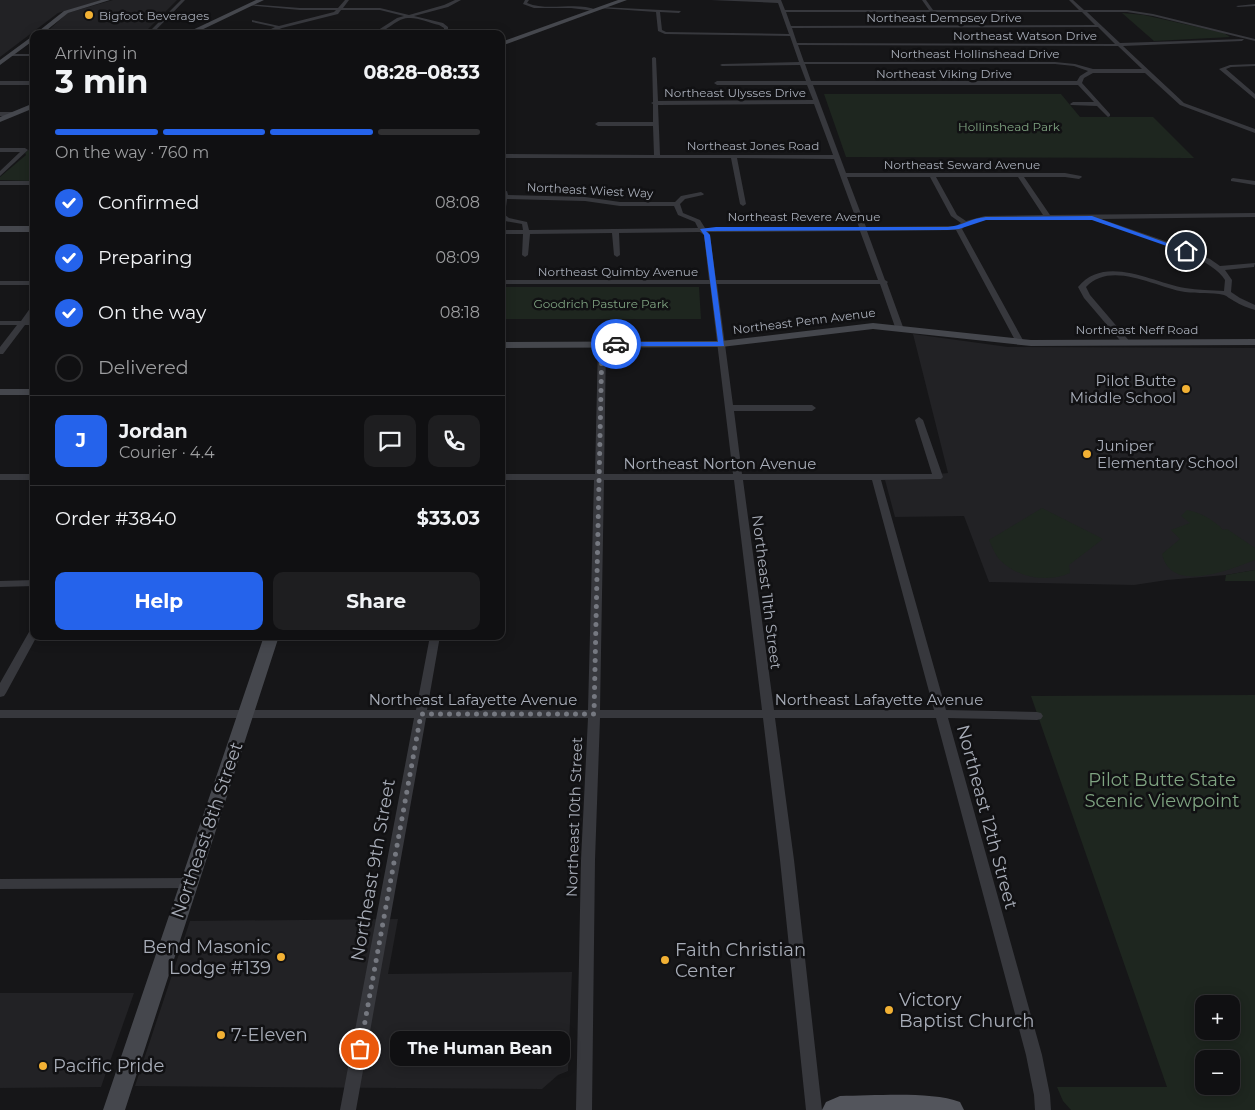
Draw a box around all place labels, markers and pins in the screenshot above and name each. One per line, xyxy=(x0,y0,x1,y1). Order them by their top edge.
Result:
place label: Bigfoot Beverages xyxy=(99,8,209,23)
marker: Bigfoot Beverages xyxy=(83,9,95,21)
pin xyxy=(1165,230,1207,272)
place label: Pilot Butte Middle School xyxy=(1070,371,1176,407)
marker: Pilot Butte Middle School xyxy=(1180,383,1192,395)
place label: Juniper Elementary School xyxy=(1096,436,1238,472)
marker: Juniper Elementary School xyxy=(1081,448,1093,460)
place label: Bend Masonic Lodge #139 xyxy=(142,936,271,979)
place label: Faith Christian Center xyxy=(675,939,806,982)
marker: Bend Masonic Lodge #139 xyxy=(275,951,287,963)
marker: Faith Christian Center xyxy=(659,954,671,966)
place label: Victory Baptist Church xyxy=(899,989,1035,1032)
marker: Victory Baptist Church xyxy=(883,1004,895,1016)
place label: 7-Eleven xyxy=(231,1024,308,1046)
pin xyxy=(339,1028,381,1070)
marker: 7-Eleven xyxy=(215,1029,227,1041)
callout: The Human Bean xyxy=(390,1032,570,1066)
place label: Pacific Pride xyxy=(53,1055,164,1077)
marker: Pacific Pride xyxy=(37,1060,49,1072)

